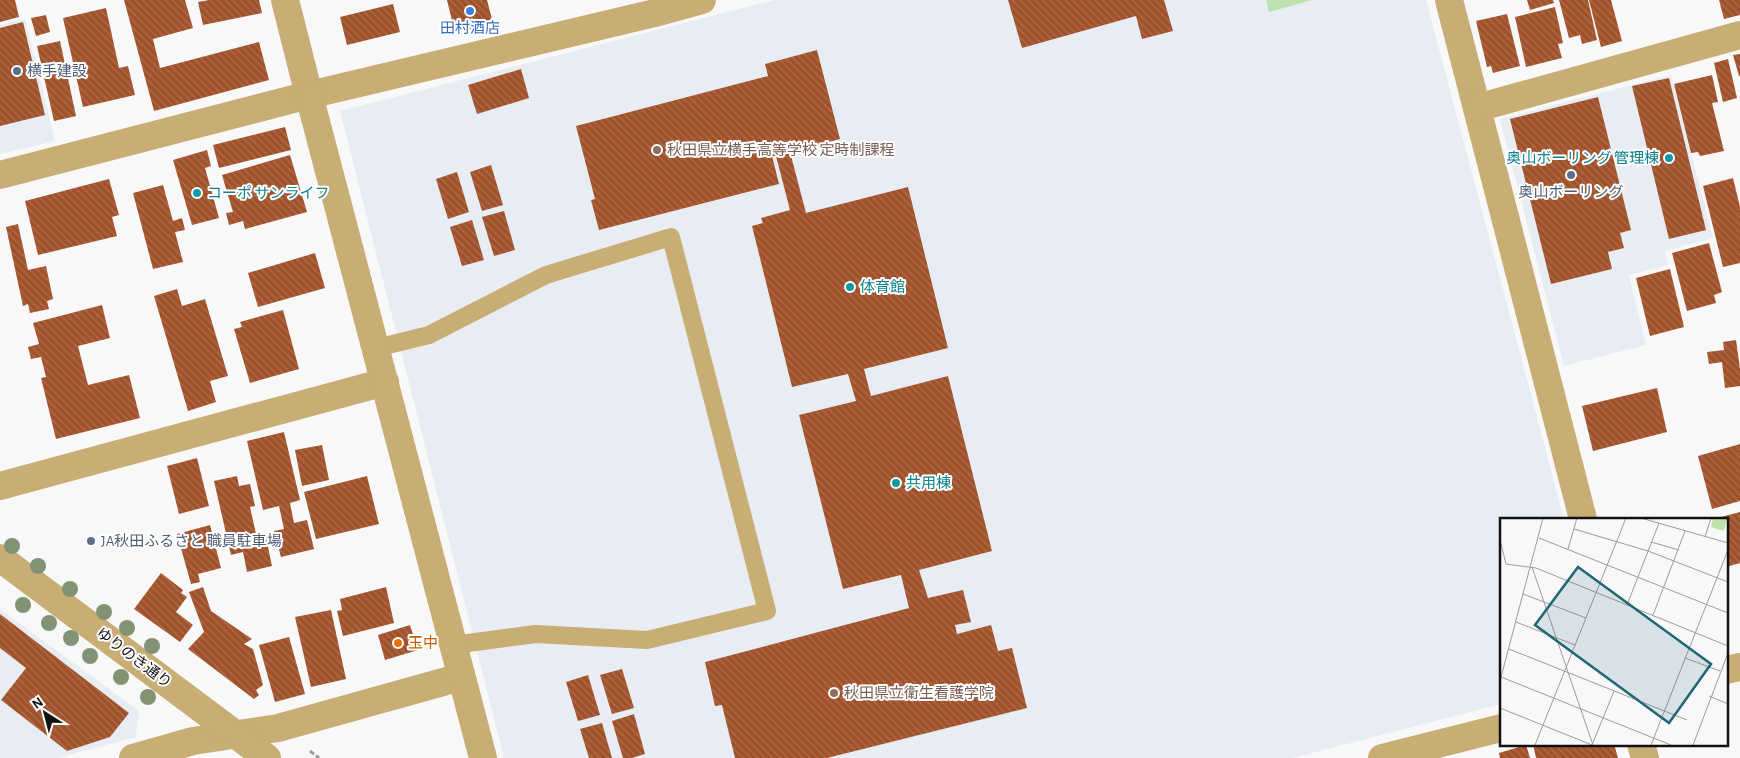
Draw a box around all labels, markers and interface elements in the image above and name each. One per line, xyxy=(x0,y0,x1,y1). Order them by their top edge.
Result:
marker: 田村酒店 xyxy=(464,5,476,17)
place label: 田村酒店 xyxy=(440,19,500,36)
place label: 横手建設 xyxy=(27,63,87,79)
marker: 横手建設 xyxy=(11,65,23,77)
place label: 秋田県立横手高等学校 定時制課程 xyxy=(667,141,894,158)
marker: 秋田県立横手高等学校 定時制課程 xyxy=(651,144,663,156)
place label: 奥山ボーリング 管理棟 xyxy=(1507,149,1659,166)
marker: 奥山ボーリング 管理棟 xyxy=(1663,152,1675,164)
marker: 奥山ボーリング xyxy=(1565,169,1577,181)
place label: 奥山ボーリング xyxy=(1518,184,1624,200)
place label: コーポ サンライフ xyxy=(207,185,329,201)
marker: コーポ サンライフ xyxy=(191,187,203,199)
place label: 体育館 xyxy=(860,279,905,295)
marker: 体育館 xyxy=(844,281,856,293)
place label: 共用棟 xyxy=(906,474,951,491)
marker: 共用棟 xyxy=(890,477,902,489)
inset map xyxy=(1500,518,1728,746)
place label: JA秋田ふるさと 職員駐車場 xyxy=(101,533,282,549)
marker: JA秋田ふるさと 職員駐車場 xyxy=(85,535,97,547)
street label: ゆりのき通り xyxy=(94,624,175,691)
place label: 玉中 xyxy=(408,635,438,651)
marker: 玉中 xyxy=(392,637,404,649)
place label: 秋田県立衛生看護学院 xyxy=(844,685,994,701)
marker: 秋田県立衛生看護学院 xyxy=(828,687,840,699)
north arrow xyxy=(20,688,70,738)
text: N xyxy=(30,695,46,712)

